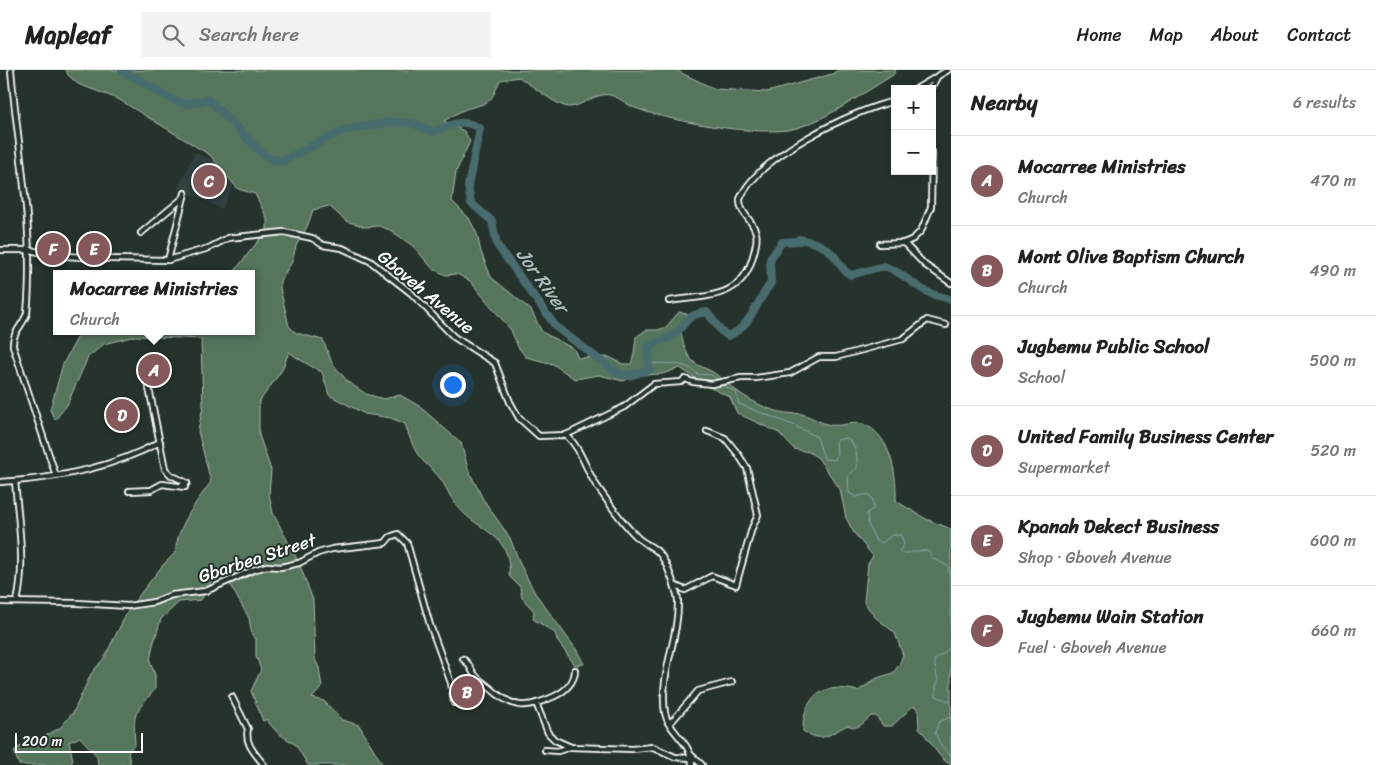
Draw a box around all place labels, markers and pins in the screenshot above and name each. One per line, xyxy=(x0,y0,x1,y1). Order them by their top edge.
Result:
pin: C xyxy=(193,162,225,200)
pin: F xyxy=(37,230,69,268)
pin: E xyxy=(78,230,110,268)
pin: A xyxy=(138,351,170,389)
pin: D xyxy=(106,396,138,434)
pin: B xyxy=(451,673,483,711)

